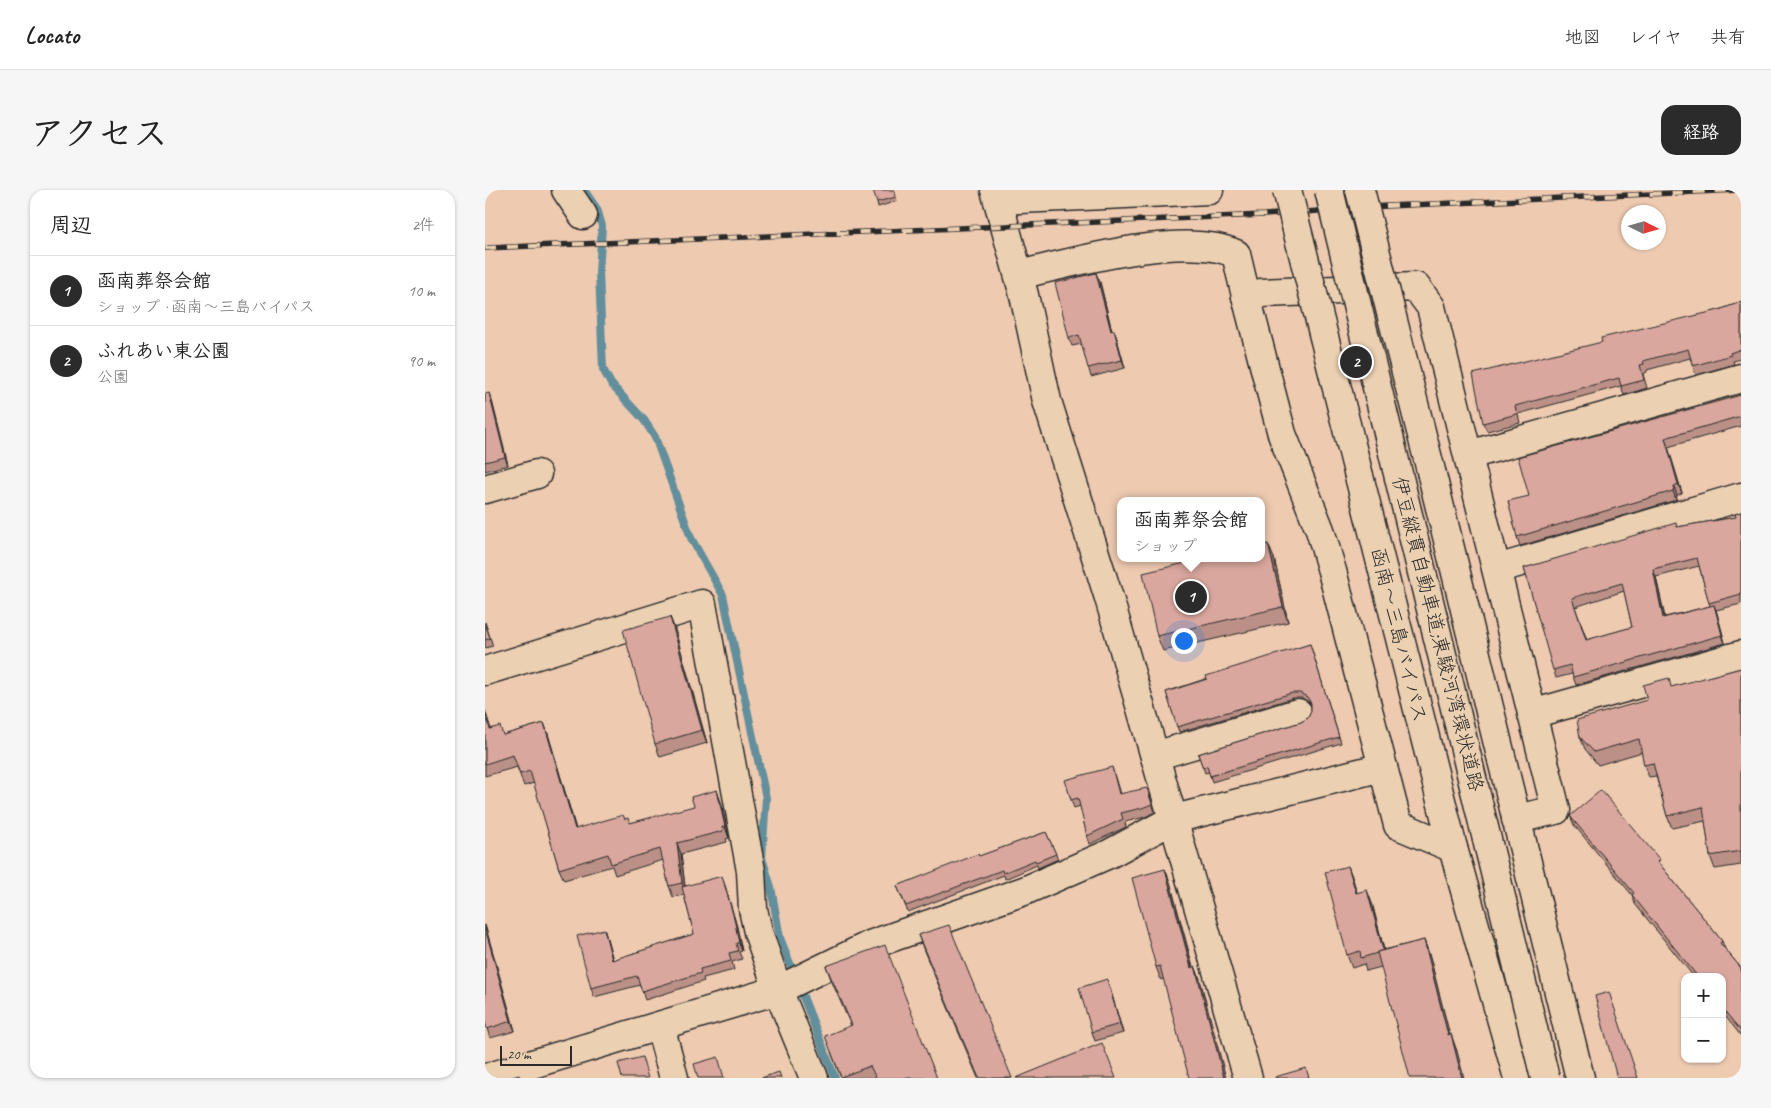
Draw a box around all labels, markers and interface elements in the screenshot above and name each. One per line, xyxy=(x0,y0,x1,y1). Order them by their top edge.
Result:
text: Locato xyxy=(25,20,79,50)
text: 地図 xyxy=(1565,26,1601,48)
text: レイヤ xyxy=(1629,26,1682,48)
text: 共有 xyxy=(1710,26,1746,48)
button: 経路 xyxy=(1661,105,1741,155)
text: アクセス xyxy=(30,111,168,156)
north arrow xyxy=(1621,205,1666,250)
text: 周辺 xyxy=(50,212,92,238)
text: 2件 xyxy=(412,215,435,235)
text: 函南葬祭会館 xyxy=(97,269,211,293)
text: 1 xyxy=(62,281,70,301)
text: 10 m xyxy=(408,281,435,301)
text: ショップ · 函南～三島バイパス xyxy=(97,297,315,317)
text: ふれあい東公園 xyxy=(97,339,230,363)
pin: 2 xyxy=(1340,343,1372,381)
text: 2 xyxy=(62,351,70,371)
text: 90 m xyxy=(408,351,435,371)
text: 公園 xyxy=(97,367,129,387)
street label: 伊豆縦貫自動車道;東駿河湾環状道路 xyxy=(1387,474,1489,794)
popup xyxy=(1117,497,1265,562)
text: 函南葬祭会館 xyxy=(1134,508,1248,532)
text: ショップ xyxy=(1134,536,1197,556)
street label: 函南～三島バイパス xyxy=(1365,545,1433,725)
pin: 1 xyxy=(1175,578,1207,616)
your location xyxy=(1171,628,1197,654)
map controls xyxy=(1681,973,1726,1063)
button: + xyxy=(1681,973,1726,1018)
button: − xyxy=(1681,1018,1726,1063)
scale bar xyxy=(500,1043,573,1066)
text: 20 m xyxy=(507,1046,531,1063)

